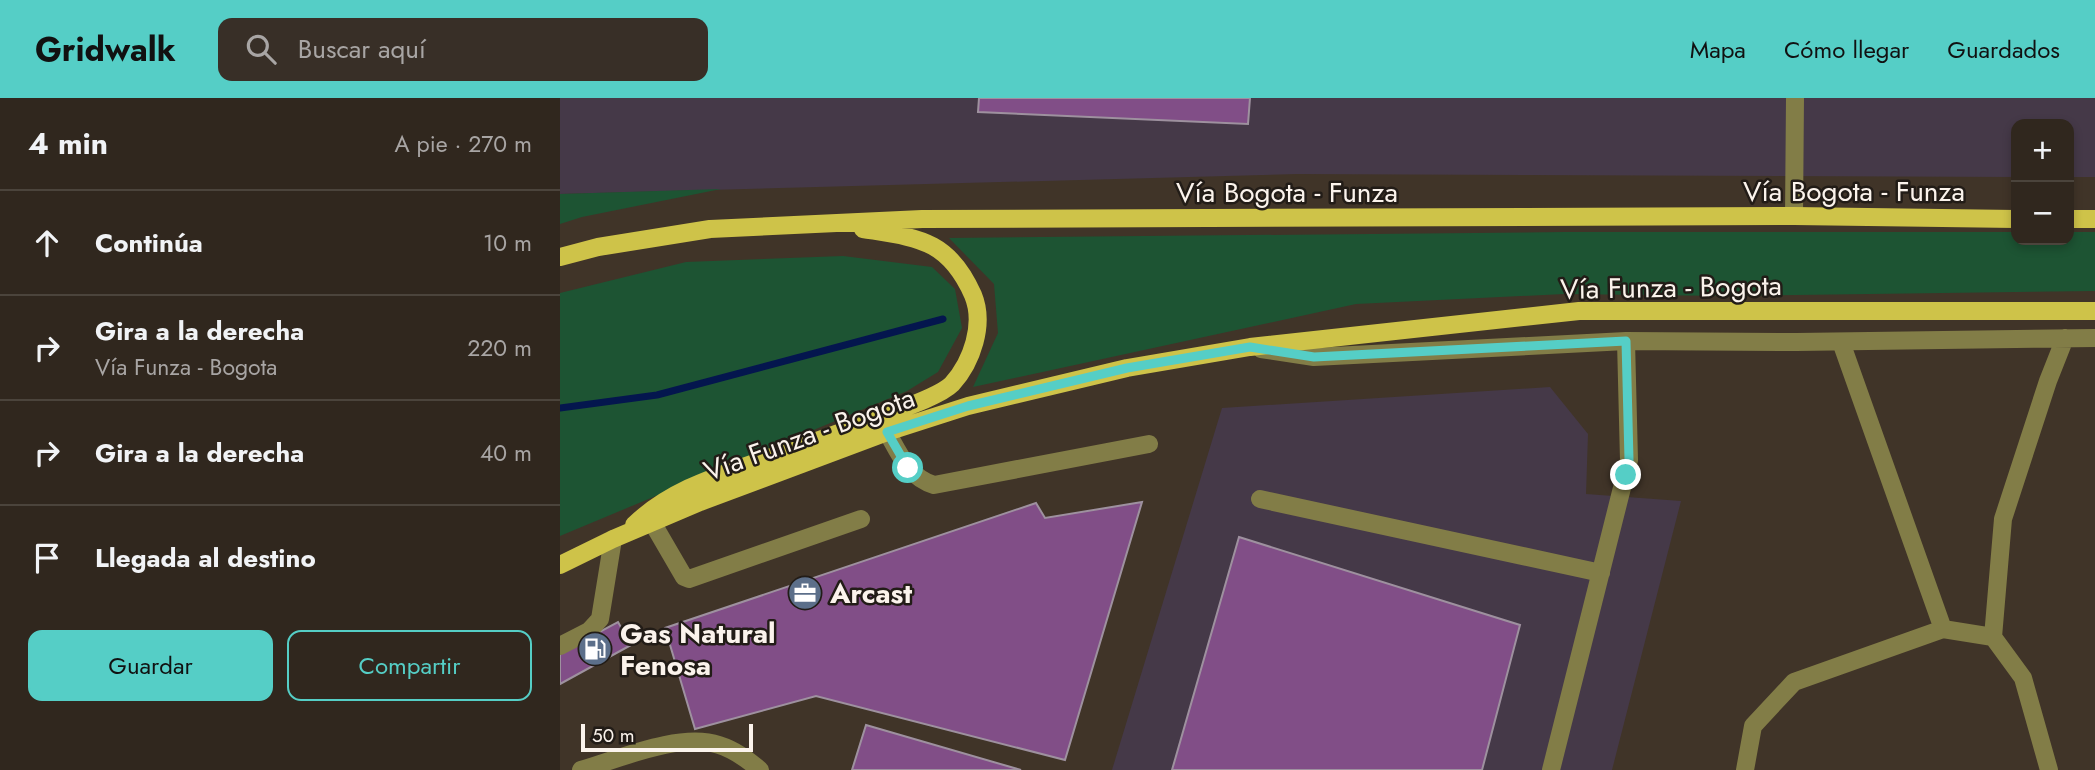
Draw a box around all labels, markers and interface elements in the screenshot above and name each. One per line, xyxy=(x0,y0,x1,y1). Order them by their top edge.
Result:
search box xyxy=(218,18,708,81)
text: Gridwalk xyxy=(35,26,176,73)
icon: search xyxy=(242,30,280,68)
text: Buscar aquí xyxy=(298,30,426,68)
text: Mapa xyxy=(1690,32,1746,67)
text: Cómo llegar xyxy=(1784,32,1909,67)
text: Guardados xyxy=(1947,32,2060,67)
map controls xyxy=(2011,119,2074,245)
button: + xyxy=(2011,119,2074,182)
text: 4 min xyxy=(28,122,108,165)
text: A pie · 270 m xyxy=(394,127,532,161)
street label: Vía Bogota - Funza xyxy=(1743,171,1965,212)
street label: Vía Bogota - Funza xyxy=(1176,172,1398,213)
button: − xyxy=(2011,182,2074,245)
icon: ahead xyxy=(28,224,66,262)
text: Continúa xyxy=(95,224,203,262)
text: 10 m xyxy=(483,226,532,260)
street label: Vía Funza - Bogota xyxy=(1560,265,1782,310)
text: Gira a la derecha xyxy=(95,312,304,350)
icon: right xyxy=(28,329,66,367)
text: 220 m xyxy=(467,331,532,365)
text: Vía Funza - Bogota xyxy=(95,350,277,384)
street label: Vía Funza - Bogota xyxy=(698,377,920,492)
icon: right xyxy=(28,434,66,472)
text: Gira a la derecha xyxy=(95,434,304,472)
text: 40 m xyxy=(480,436,532,470)
route start xyxy=(892,452,923,483)
route end xyxy=(1610,459,1641,490)
icon: arrive xyxy=(28,539,66,577)
text: Llegada al destino xyxy=(95,539,316,577)
place label: Arcast xyxy=(829,573,912,614)
office icon: Arcast xyxy=(786,574,824,612)
place label: Gas Natural Fenosa xyxy=(620,613,776,686)
button: Guardar xyxy=(28,630,273,701)
button: Compartir xyxy=(287,630,532,701)
fuel station icon: Gas Natural Fenosa xyxy=(576,630,614,668)
scale bar xyxy=(581,721,752,753)
text: 50 m xyxy=(592,722,635,749)

